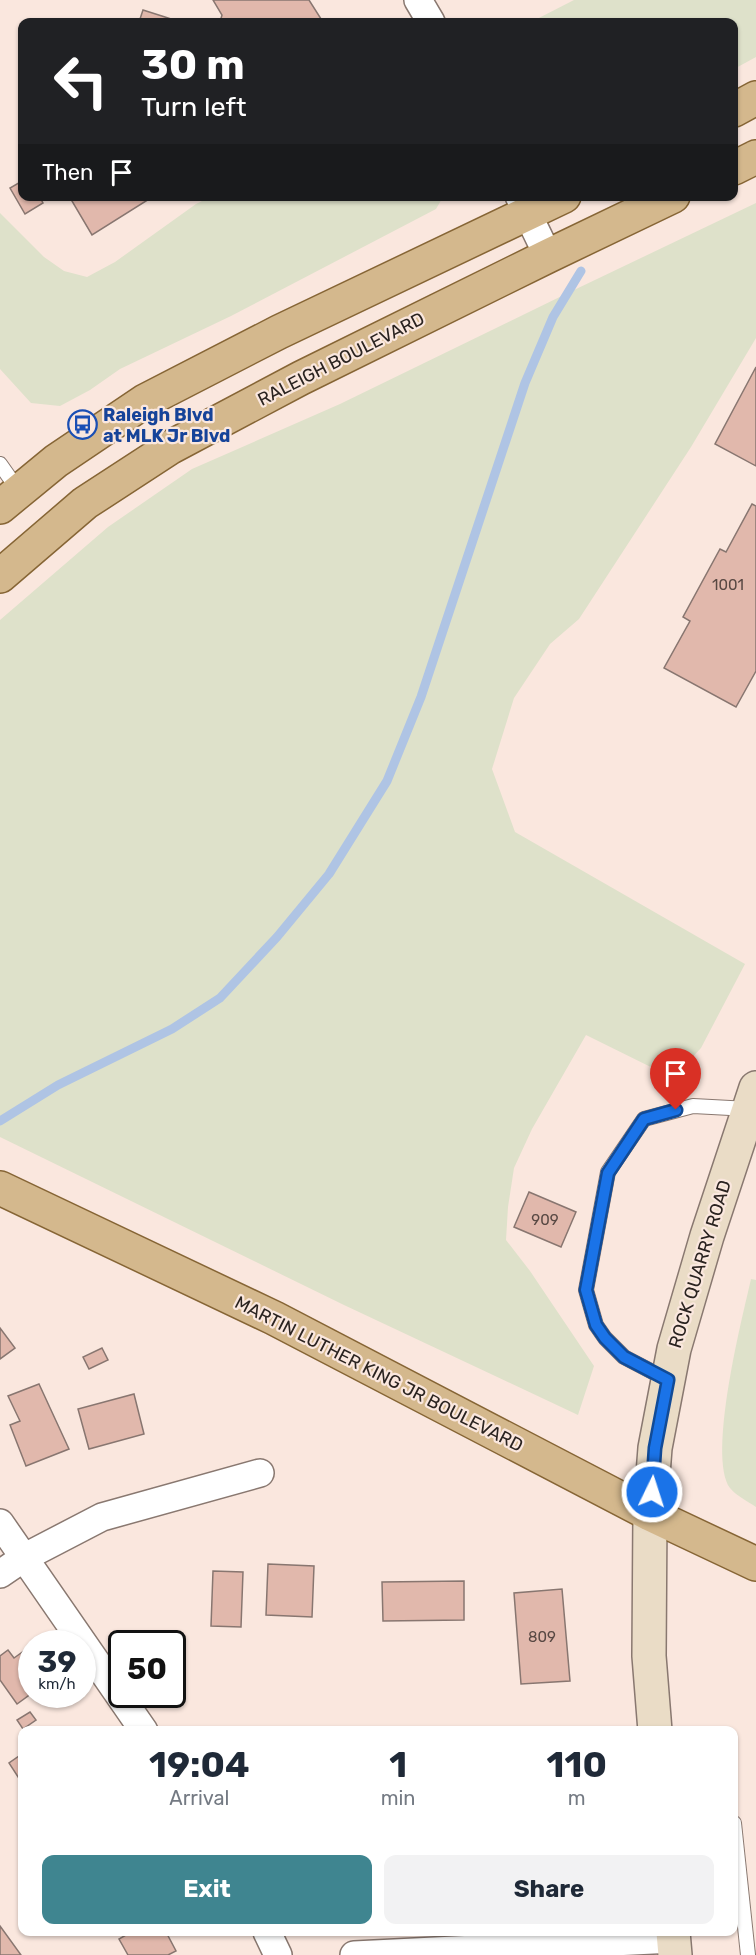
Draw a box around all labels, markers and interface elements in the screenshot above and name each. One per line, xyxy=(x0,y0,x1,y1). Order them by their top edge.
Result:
text: 30 m xyxy=(141,40,245,90)
icon: left xyxy=(42,42,120,120)
text: Turn left xyxy=(141,91,246,123)
icon: arrive xyxy=(105,156,138,189)
text: Then xyxy=(42,159,93,186)
street label: RALEIGH BOULEVARD xyxy=(254,307,428,411)
place label: Raleigh Blvd at MLK Jr Blvd xyxy=(103,404,230,447)
bus stop icon: Raleigh Blvd at MLK Jr Blvd xyxy=(66,409,98,441)
house number: 1001 xyxy=(712,576,744,594)
pin xyxy=(650,1048,701,1110)
icon: arrive xyxy=(659,1057,692,1090)
street label: ROCK QUARRY ROAD xyxy=(664,1177,736,1351)
house number: 909 xyxy=(531,1211,559,1229)
street label: MARTIN LUTHER KING JR BOULEVARD xyxy=(231,1291,527,1457)
position arrow xyxy=(620,1460,684,1524)
house number: 809 xyxy=(528,1628,556,1646)
speed limit sign: 50 xyxy=(108,1630,186,1708)
text: 39 xyxy=(38,1644,77,1680)
text: km/h xyxy=(38,1675,76,1693)
text: 19:04 xyxy=(149,1743,250,1786)
text: 1 xyxy=(389,1743,407,1786)
text: 110 xyxy=(547,1743,607,1786)
text: Arrival xyxy=(169,1786,229,1810)
text: min xyxy=(381,1786,416,1810)
text: m xyxy=(568,1786,586,1810)
button: Exit xyxy=(42,1855,372,1924)
button: Share xyxy=(384,1855,714,1924)

